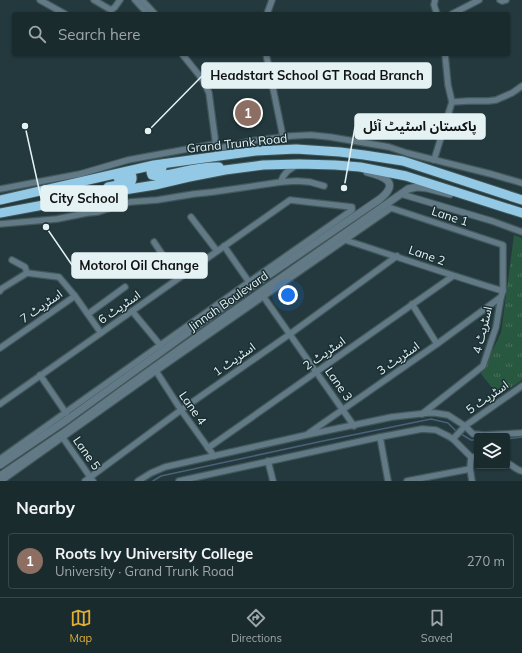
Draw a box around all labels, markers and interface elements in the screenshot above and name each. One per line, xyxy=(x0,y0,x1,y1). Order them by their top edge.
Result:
search box xyxy=(12,12,510,56)
icon: search xyxy=(26,23,48,45)
text: Search here xyxy=(58,25,140,44)
callout: Headstart School GT Road Branch xyxy=(202,63,431,88)
text: Headstart School GT Road Branch xyxy=(210,67,424,83)
pin: 1 xyxy=(235,98,261,128)
callout: پاکستان اسٹیٹ آئل xyxy=(355,114,485,139)
text: پاکستان اسٹیٹ آئل xyxy=(363,118,477,135)
street label: Grand Trunk Road xyxy=(186,130,288,156)
callout: City School xyxy=(41,186,127,211)
text: City School xyxy=(49,190,119,207)
street label: Lane 1 xyxy=(430,203,470,229)
street label: Lane 2 xyxy=(407,242,447,268)
callout: Motorol Oil Change xyxy=(72,253,207,278)
text: Motorol Oil Change xyxy=(79,257,199,273)
street label: Jinnah Boulevard xyxy=(185,268,271,334)
your location xyxy=(278,285,298,305)
street label: اسٹریٹ 7 xyxy=(17,286,65,326)
street label: اسٹریٹ 6 xyxy=(95,287,143,327)
street label: اسٹریٹ 4 xyxy=(469,305,495,355)
street label: اسٹریٹ 2 xyxy=(300,333,348,373)
street label: اسٹریٹ 3 xyxy=(374,338,422,378)
street label: اسٹریٹ 1 xyxy=(210,339,258,379)
street label: Lane 3 xyxy=(322,364,356,404)
street label: اسٹریٹ 5 xyxy=(463,377,511,417)
street label: Lane 4 xyxy=(176,388,210,428)
street label: Lane 5 xyxy=(70,433,104,473)
map controls xyxy=(474,433,510,469)
button: layers xyxy=(474,433,510,469)
text: Nearby xyxy=(16,497,75,518)
text: Roots Ivy University College xyxy=(55,544,253,563)
text: 1 xyxy=(26,553,34,569)
text: 270 m xyxy=(467,553,505,569)
text: University · Grand Trunk Road xyxy=(55,563,234,579)
tab: Map xyxy=(69,607,92,645)
tab: Directions xyxy=(231,607,282,645)
tab: Saved xyxy=(421,607,453,645)

